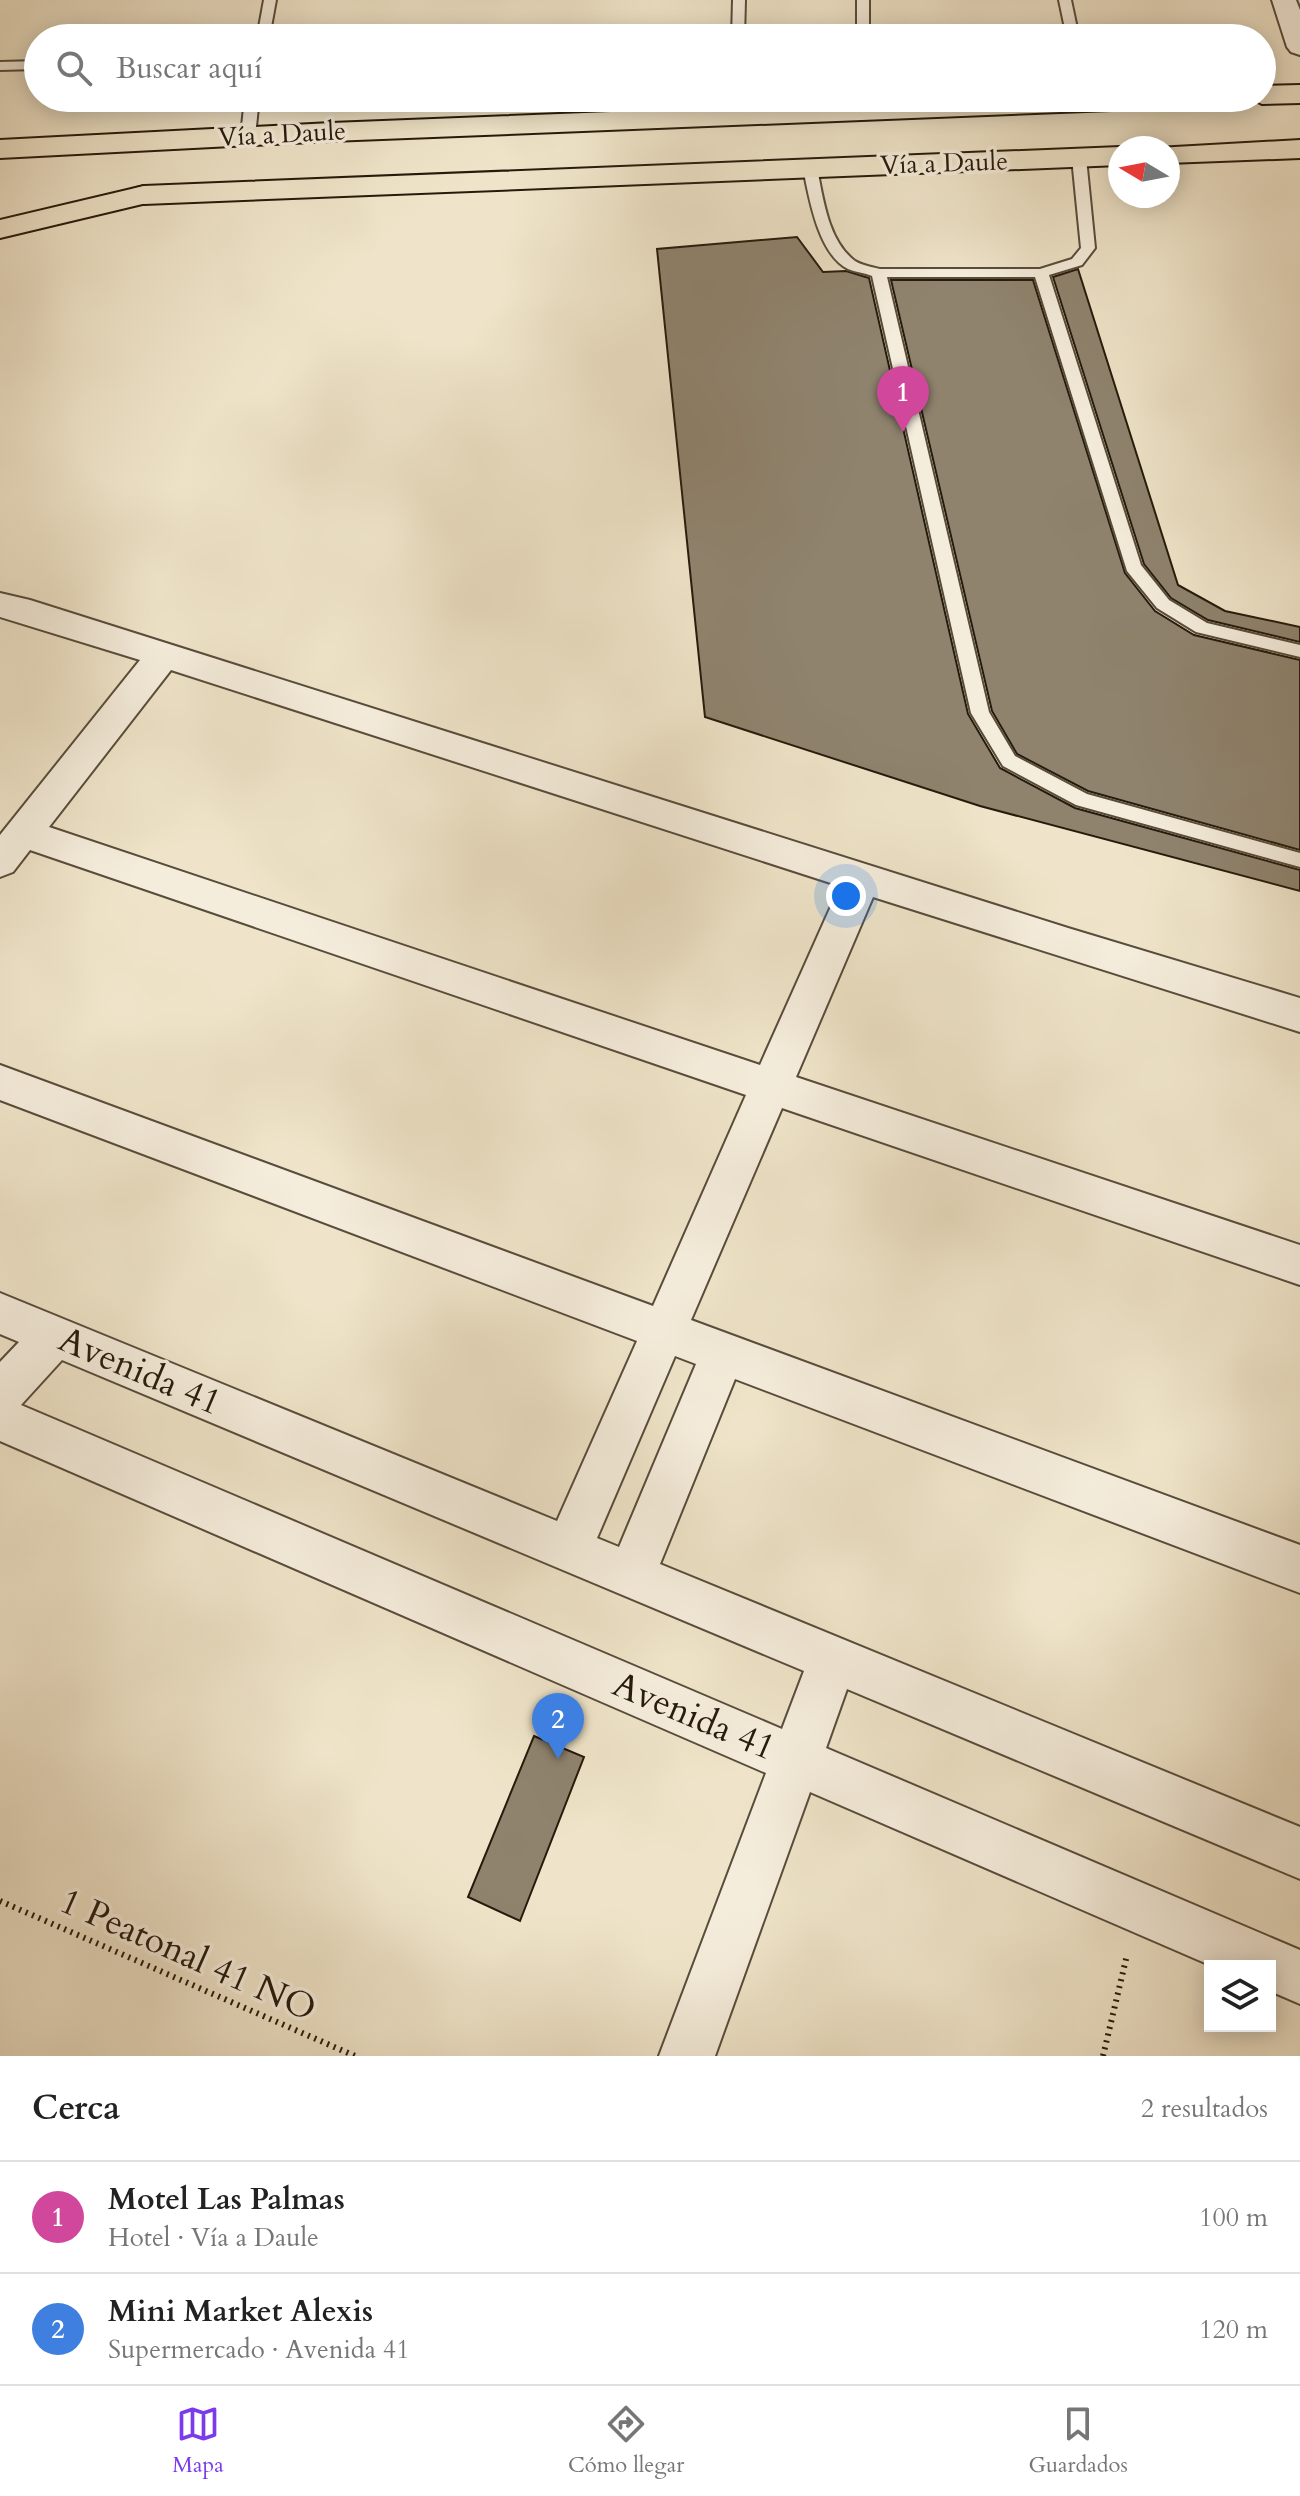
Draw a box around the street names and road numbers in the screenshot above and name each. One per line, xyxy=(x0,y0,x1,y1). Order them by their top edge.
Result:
street label: Vía a Daule xyxy=(217,113,347,155)
street label: Vía a Daule xyxy=(879,143,1009,183)
street label: Avenida 41 xyxy=(51,1315,229,1427)
street label: Avenida 41 xyxy=(605,1660,783,1772)
street label: 1 Peatonal 41 NO xyxy=(52,1877,324,2033)

